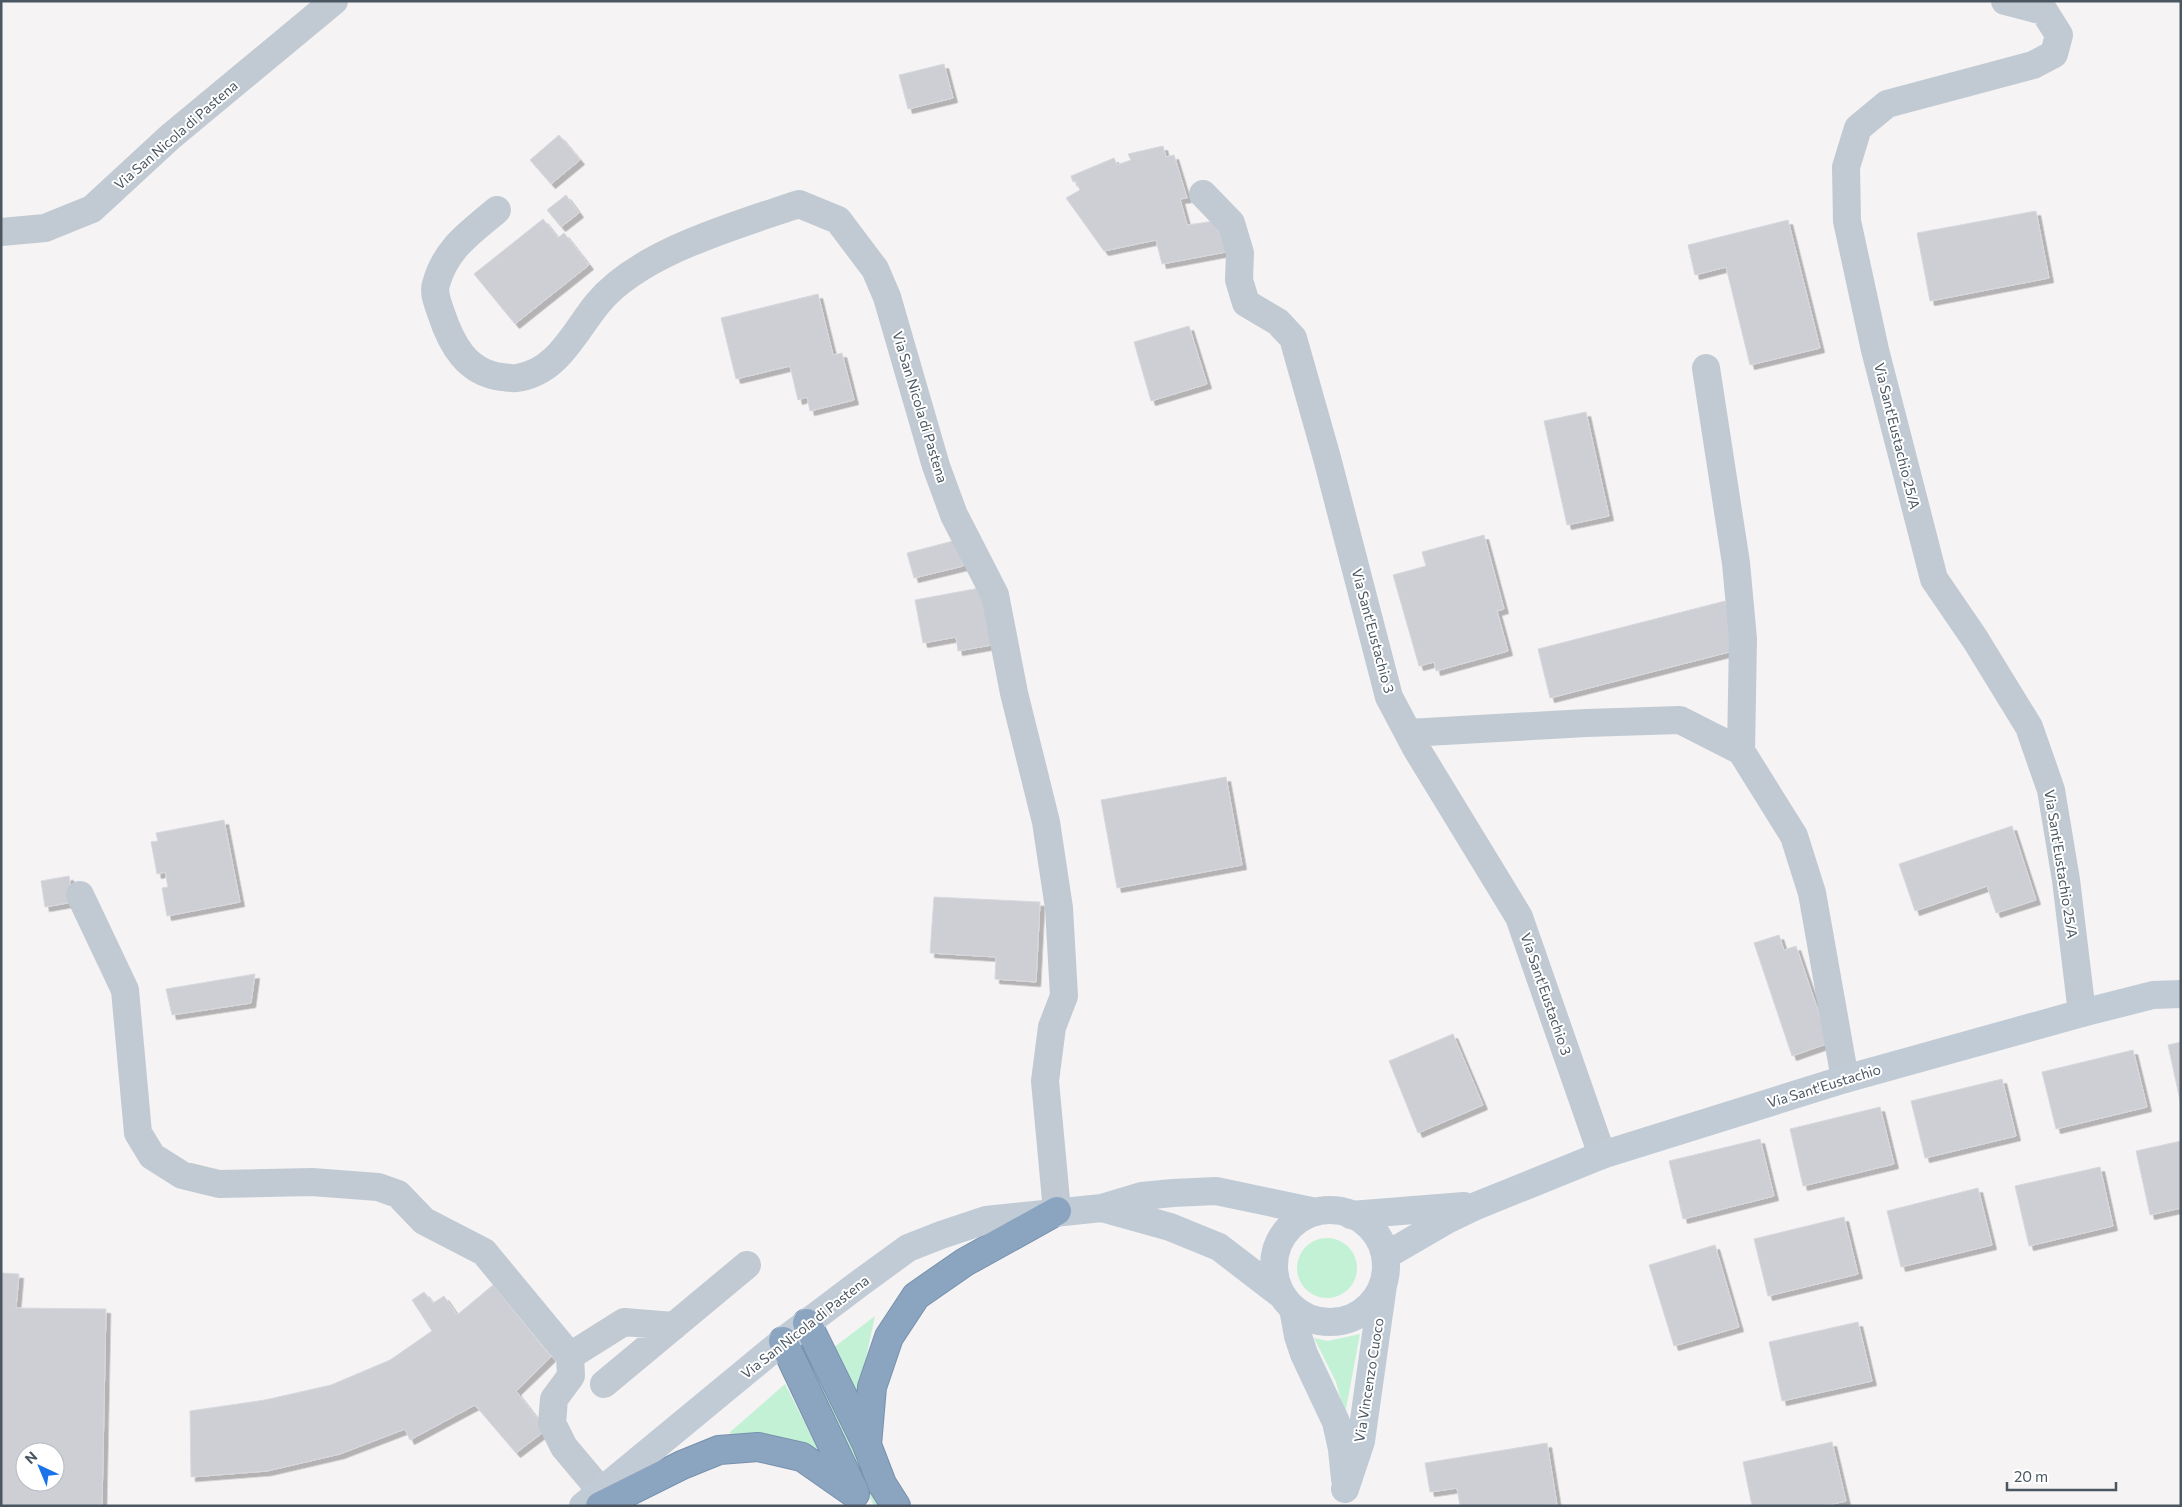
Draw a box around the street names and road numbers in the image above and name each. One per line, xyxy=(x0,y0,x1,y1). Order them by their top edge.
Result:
street label: Via San Nicola di Pastena xyxy=(111,77,241,193)
street label: Via San Nicola di Pastena xyxy=(889,329,952,485)
street label: Via Sant'Eustachio 25/A xyxy=(1871,361,1924,511)
street label: Via Sant'Eustachio 3 xyxy=(1349,567,1398,695)
street label: Via Sant'Eustachio 25/A xyxy=(2041,788,2082,940)
street label: Via Sant'Eustachio 3 xyxy=(1518,930,1575,1057)
street label: Via Sant'Eustachio xyxy=(1765,1060,1883,1111)
street label: Via San Nicola di Pastena xyxy=(737,1271,872,1382)
street label: Via Vincenzo Cuoco xyxy=(1350,1316,1387,1443)

